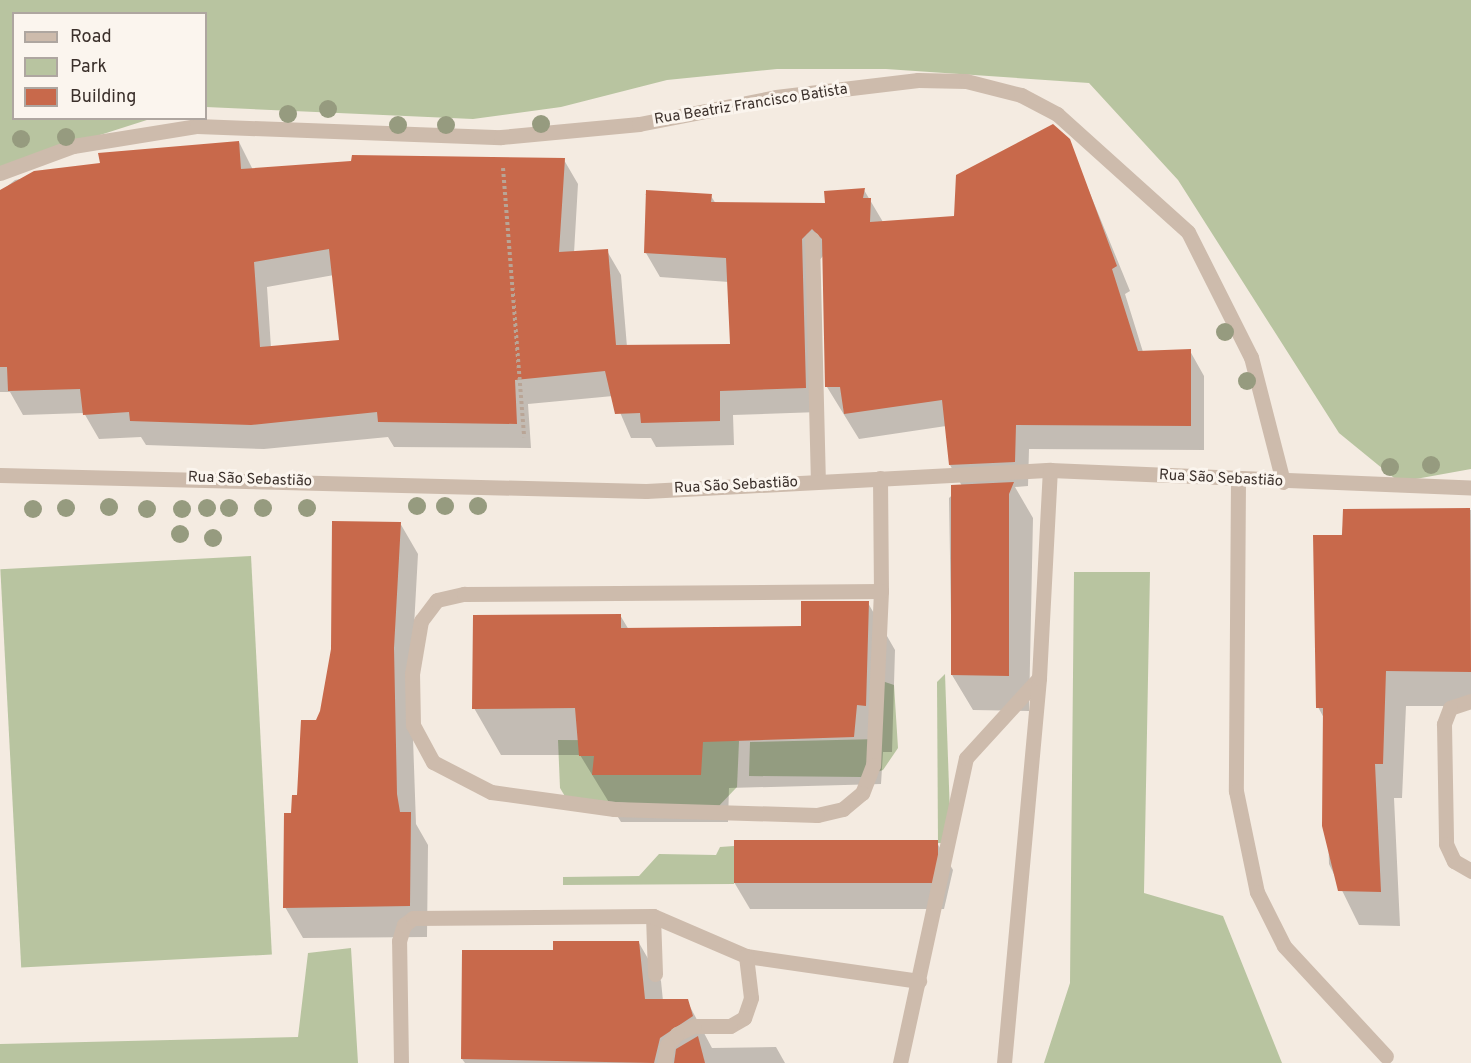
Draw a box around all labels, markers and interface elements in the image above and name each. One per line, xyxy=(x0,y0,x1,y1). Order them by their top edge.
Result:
legend xyxy=(12,12,207,120)
text: Road xyxy=(70,26,112,49)
text: Park xyxy=(70,56,107,79)
street label: Rua Beatriz Francisco Batista xyxy=(653,81,849,129)
text: Building xyxy=(70,86,136,109)
street label: Rua São Sebastião xyxy=(1159,467,1283,491)
street label: Rua São Sebastião xyxy=(188,469,312,491)
street label: Rua São Sebastião xyxy=(674,474,798,498)

